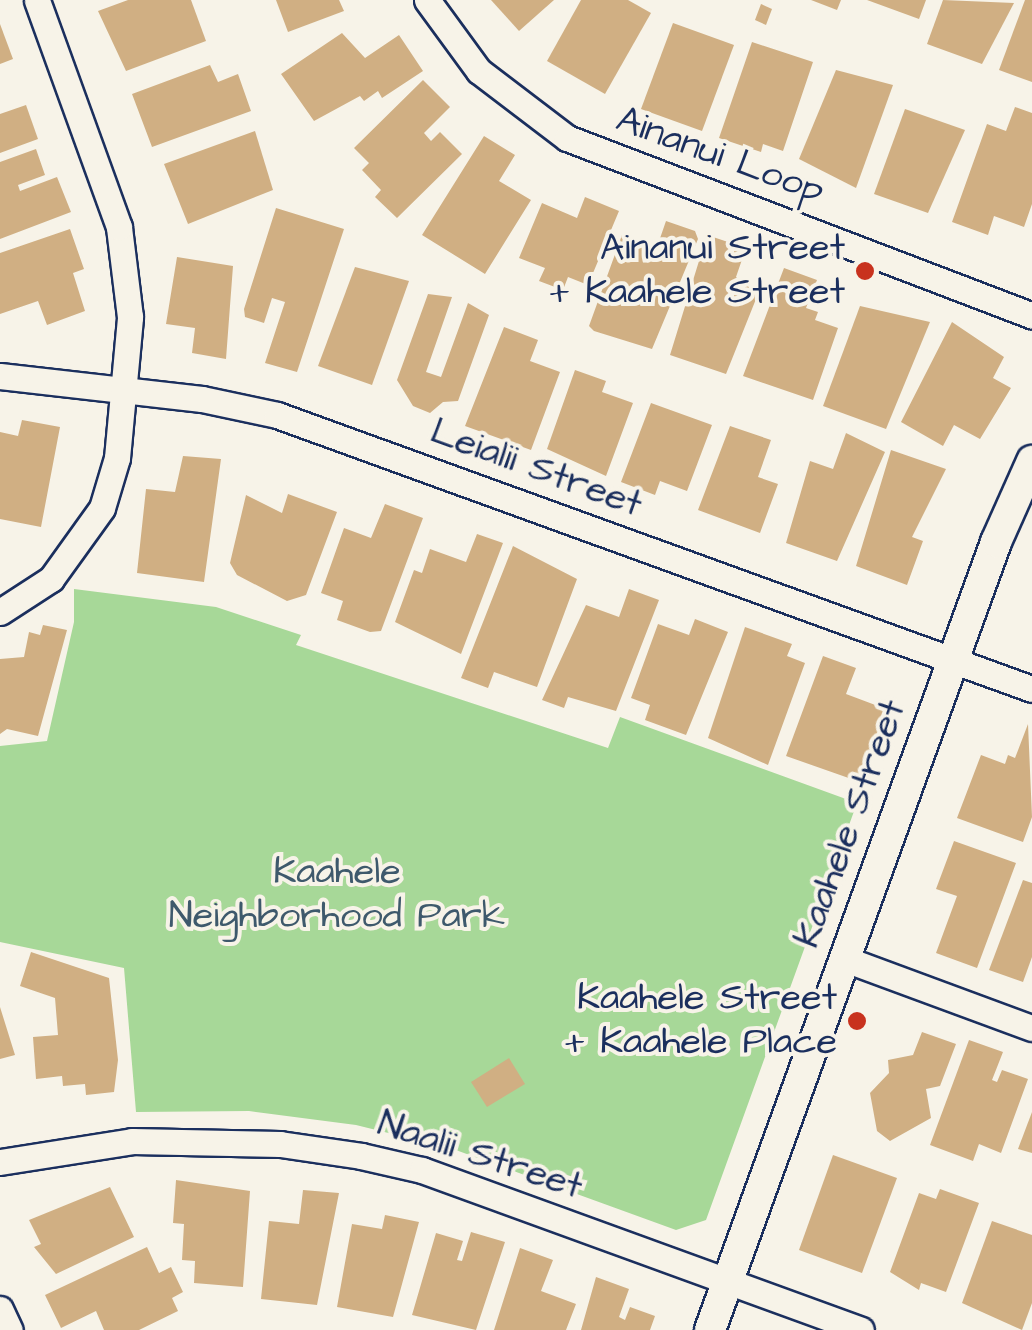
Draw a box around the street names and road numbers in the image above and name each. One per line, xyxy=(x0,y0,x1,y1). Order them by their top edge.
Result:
street label: Ainanui Loop xyxy=(610,97,830,215)
street label: Leialii Street xyxy=(424,410,648,528)
street label: Kaahele Street xyxy=(785,694,917,954)
street label: Naalii Street xyxy=(372,1101,588,1211)

